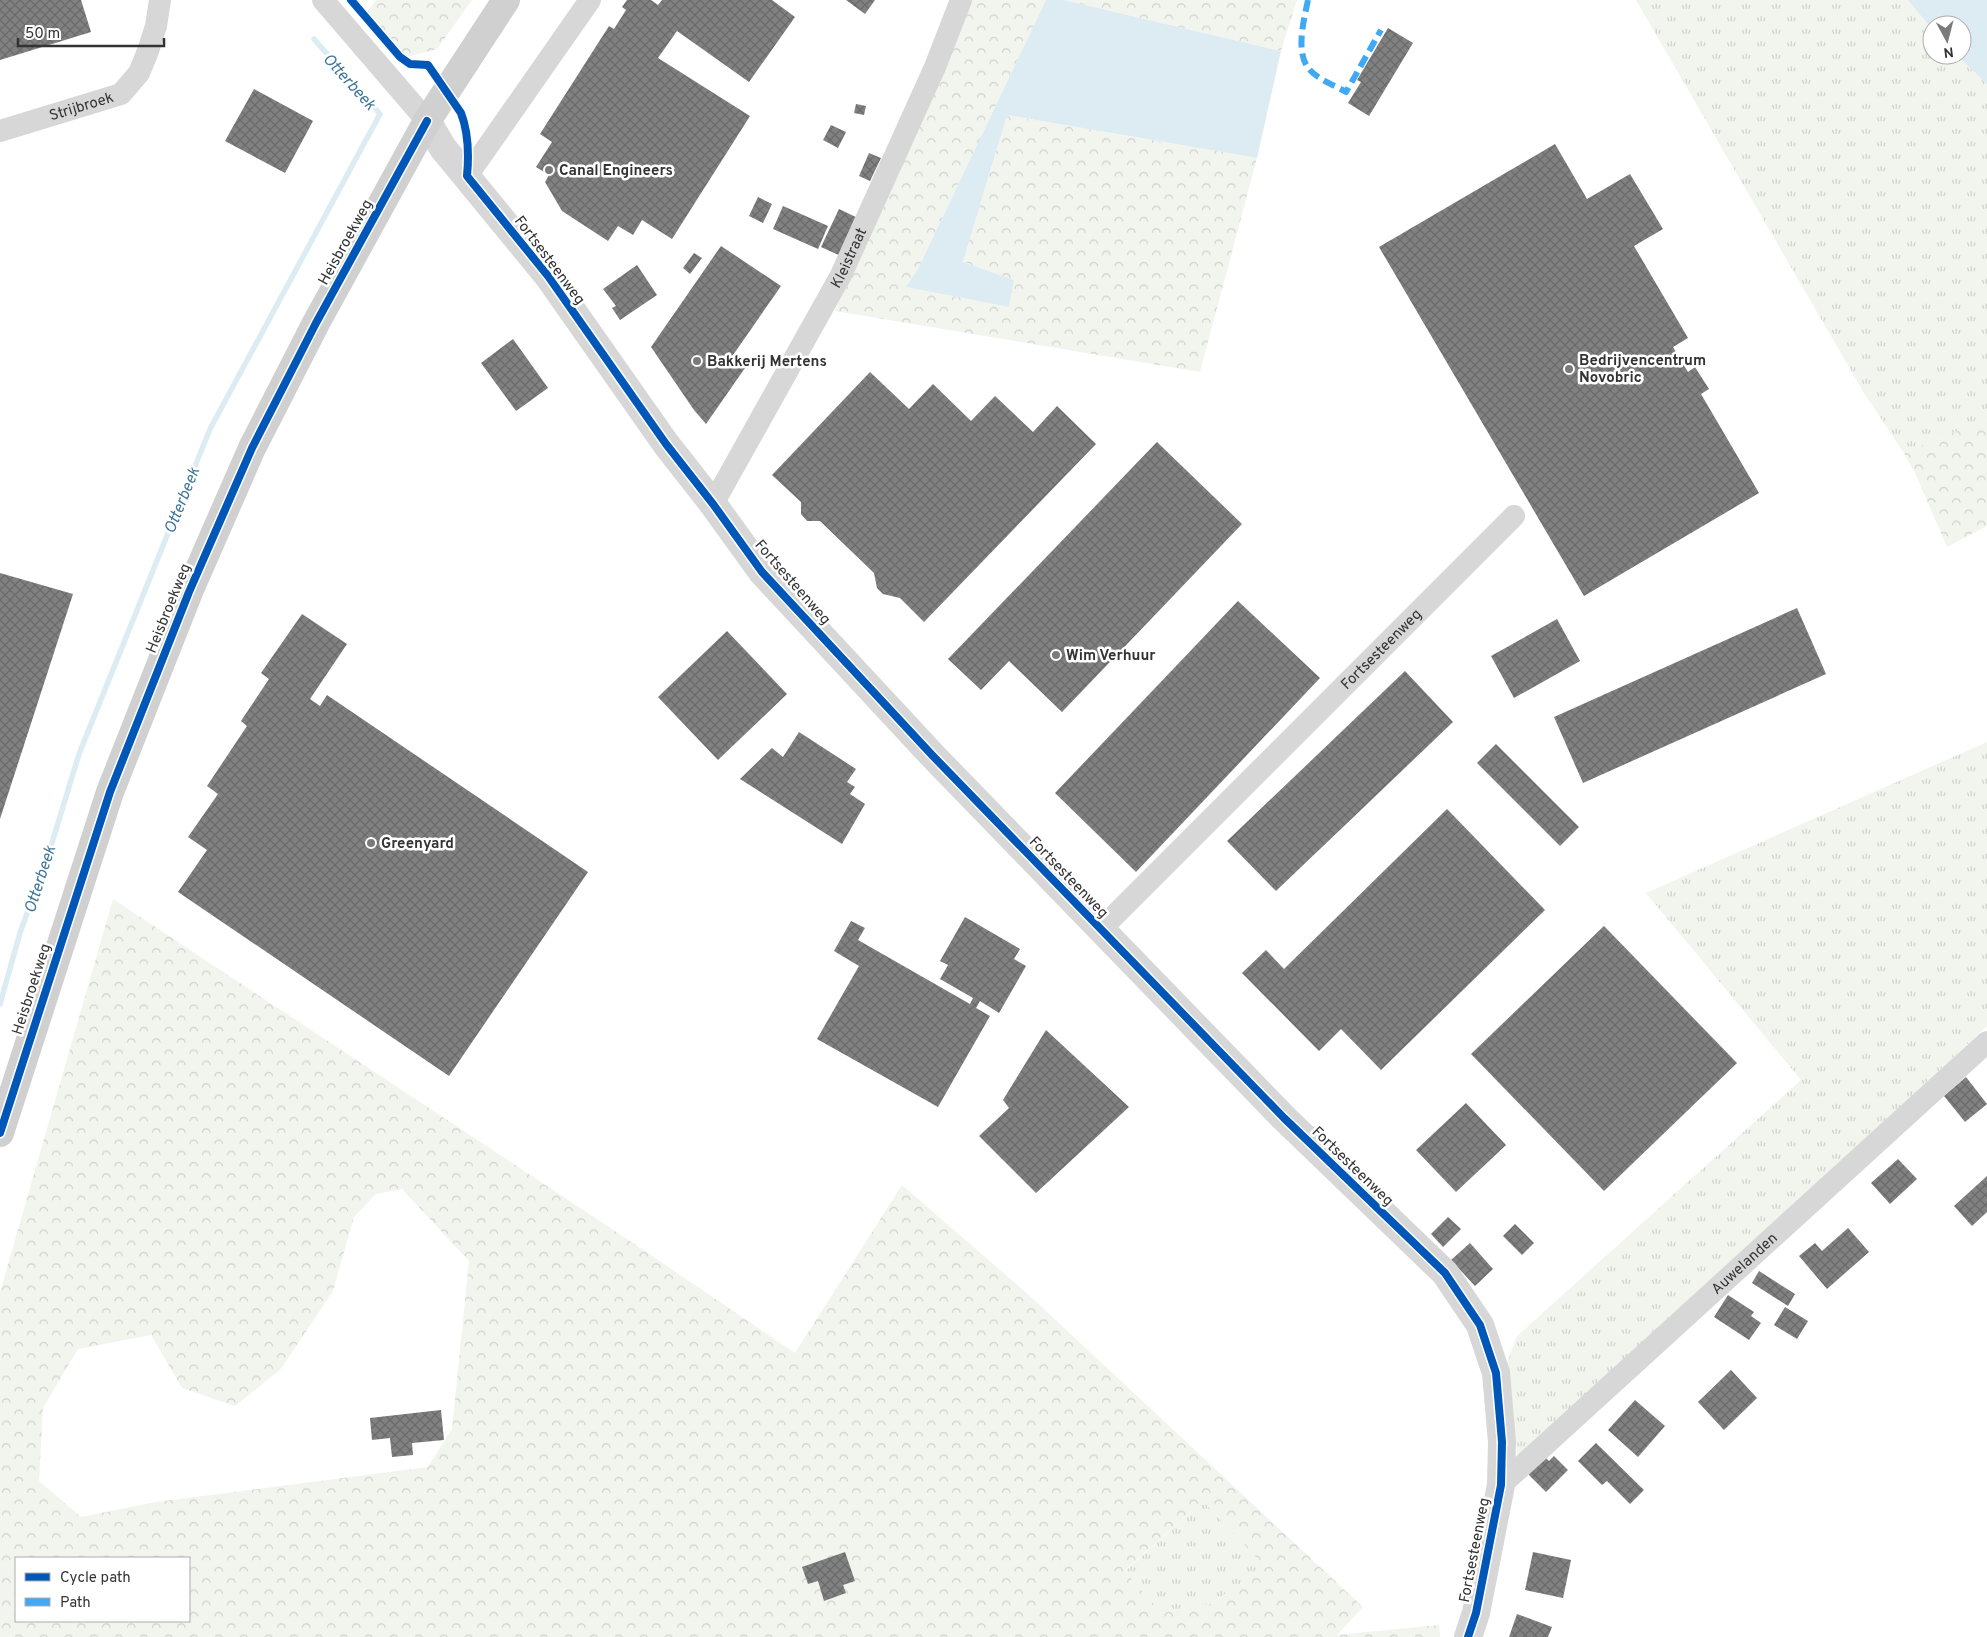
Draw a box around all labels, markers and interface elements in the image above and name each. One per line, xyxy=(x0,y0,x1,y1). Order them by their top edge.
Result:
scale bar xyxy=(18,15,164,47)
north arrow xyxy=(1922,15,1972,65)
text: 50 m xyxy=(25,25,60,44)
text: N xyxy=(1942,42,1954,60)
water label: Otterbeek xyxy=(318,50,380,116)
street label: Strijbroek xyxy=(47,89,116,126)
place label: Canal Engineers xyxy=(559,162,673,181)
marker: Canal Engineers xyxy=(543,164,555,176)
street label: Heisbroekweg xyxy=(315,197,378,289)
street label: Fortsesteenweg xyxy=(509,213,588,309)
street label: Kleistraat xyxy=(827,225,872,292)
place label: Bedrijvencentrum Novobric xyxy=(1579,352,1706,388)
place label: Bakkerij Mertens xyxy=(707,353,827,372)
marker: Bakkerij Mertens xyxy=(691,355,703,367)
marker: Bedrijvencentrum Novobric xyxy=(1563,363,1575,375)
water label: Otterbeek xyxy=(161,464,206,537)
street label: Fortsesteenweg xyxy=(750,537,834,629)
street label: Heisbroekweg xyxy=(143,561,196,656)
street label: Fortsesteenweg xyxy=(1338,606,1426,694)
place label: Wim Verhuur xyxy=(1066,647,1156,666)
marker: Wim Verhuur xyxy=(1050,649,1062,661)
street label: Fortsesteenweg xyxy=(1024,833,1112,923)
place label: Greenyard xyxy=(381,835,454,854)
marker: Greenyard xyxy=(365,837,377,849)
water label: Otterbeek xyxy=(21,843,61,916)
street label: Heisbroekweg xyxy=(9,941,56,1038)
street label: Fortsesteenweg xyxy=(1307,1123,1397,1211)
street label: Auwelanden xyxy=(1708,1229,1782,1299)
street label: Fortsesteenweg xyxy=(1456,1496,1495,1604)
legend xyxy=(15,1557,190,1622)
text: Cycle path xyxy=(60,1569,131,1588)
text: Path xyxy=(60,1594,91,1613)

